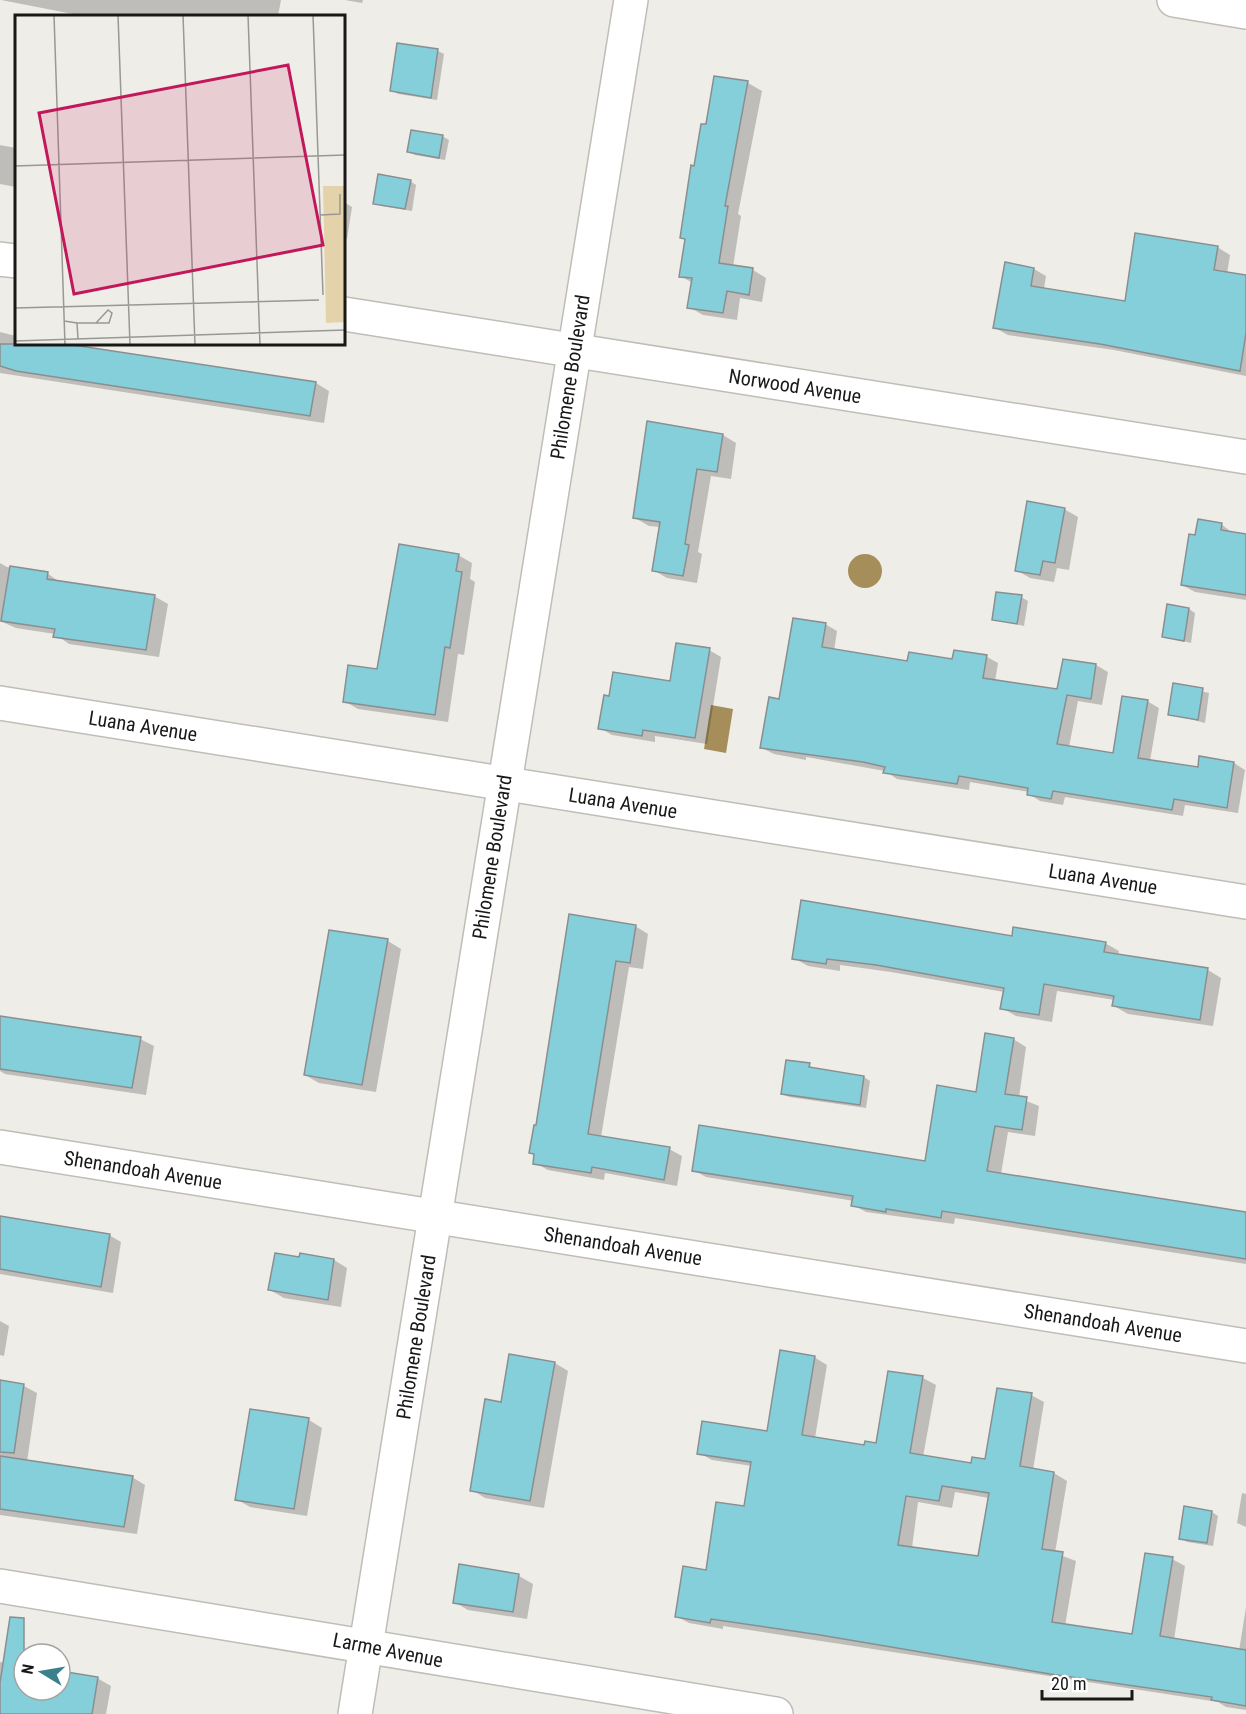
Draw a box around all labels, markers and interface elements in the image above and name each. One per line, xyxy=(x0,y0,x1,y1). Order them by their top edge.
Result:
inset map xyxy=(15,15,345,345)
street label: Philomene Boulevard xyxy=(545,293,595,461)
street label: Norwood Avenue xyxy=(727,364,863,408)
street label: Luana Avenue xyxy=(87,706,199,746)
street label: Philomene Boulevard xyxy=(467,773,517,941)
street label: Luana Avenue xyxy=(567,783,679,823)
street label: Luana Avenue xyxy=(1047,859,1159,899)
street label: Shenandoah Avenue xyxy=(62,1146,224,1194)
street label: Shenandoah Avenue xyxy=(542,1222,704,1270)
street label: Philomene Boulevard xyxy=(391,1253,441,1421)
street label: Shenandoah Avenue xyxy=(1022,1299,1184,1347)
street label: Larme Avenue xyxy=(331,1628,445,1672)
north arrow xyxy=(12,1642,72,1702)
text: N xyxy=(18,1663,38,1676)
scale bar xyxy=(1042,1663,1132,1701)
text: 20 m xyxy=(1051,1673,1086,1694)

